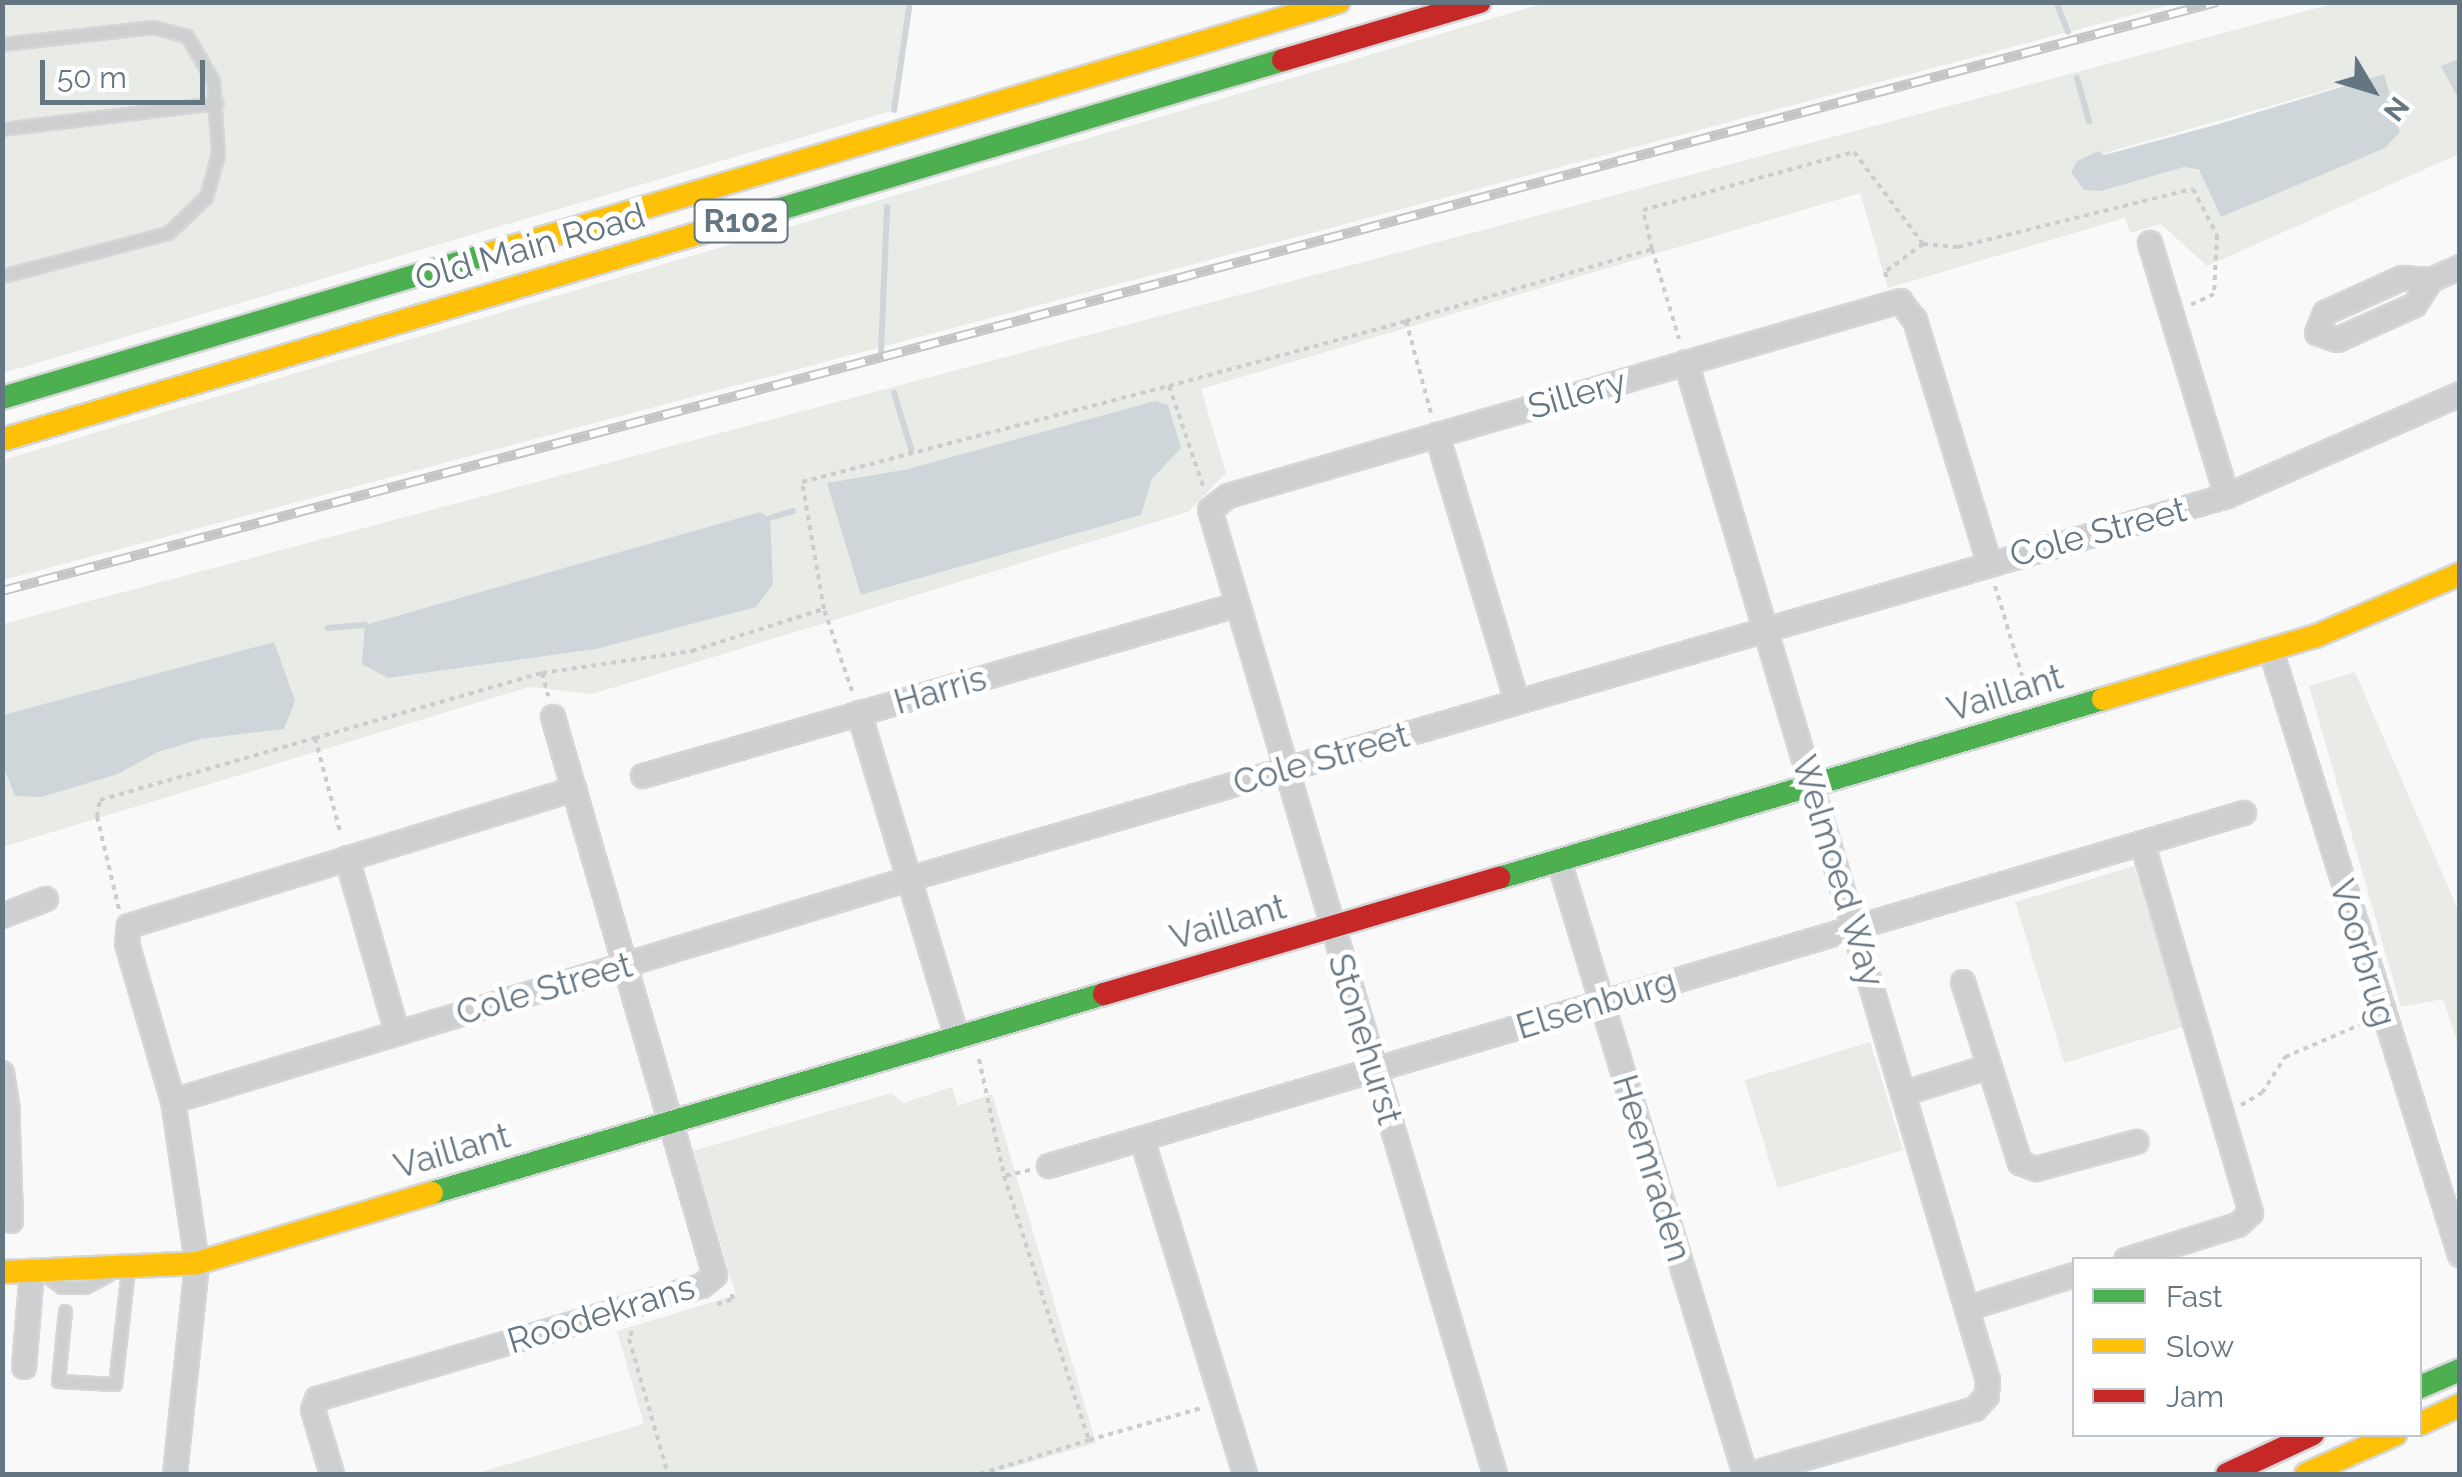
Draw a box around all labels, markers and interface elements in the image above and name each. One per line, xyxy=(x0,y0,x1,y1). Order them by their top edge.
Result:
scale bar xyxy=(45,40,210,102)
north arrow xyxy=(2322,40,2422,140)
text: 50 m xyxy=(57,60,127,95)
text: N xyxy=(2376,90,2416,127)
street label: Old Main Road xyxy=(410,194,650,300)
road number: R102 xyxy=(694,194,788,248)
street label: Sillery xyxy=(1523,360,1631,428)
street label: Cole Street xyxy=(2005,488,2191,576)
street label: Vaillant xyxy=(1942,656,2068,730)
street label: Harris xyxy=(889,657,991,723)
street label: Cole Street xyxy=(1228,714,1414,804)
street label: Welmoed Way xyxy=(1783,750,1893,992)
street label: Voorbrug xyxy=(2321,874,2405,1032)
street label: Vaillant xyxy=(1165,885,1291,959)
street label: Cole Street xyxy=(451,944,637,1034)
street label: Stonehurst xyxy=(1319,949,1411,1129)
street label: Elsenburg xyxy=(1511,960,1681,1048)
street label: Heemraden xyxy=(1604,1070,1700,1266)
street label: Vaillant xyxy=(389,1114,515,1188)
legend xyxy=(2072,1257,2422,1437)
street label: Roodekrans xyxy=(502,1266,700,1362)
text: Fast xyxy=(2166,1279,2223,1314)
text: Slow xyxy=(2166,1329,2234,1364)
text: Jam xyxy=(2166,1379,2224,1414)

